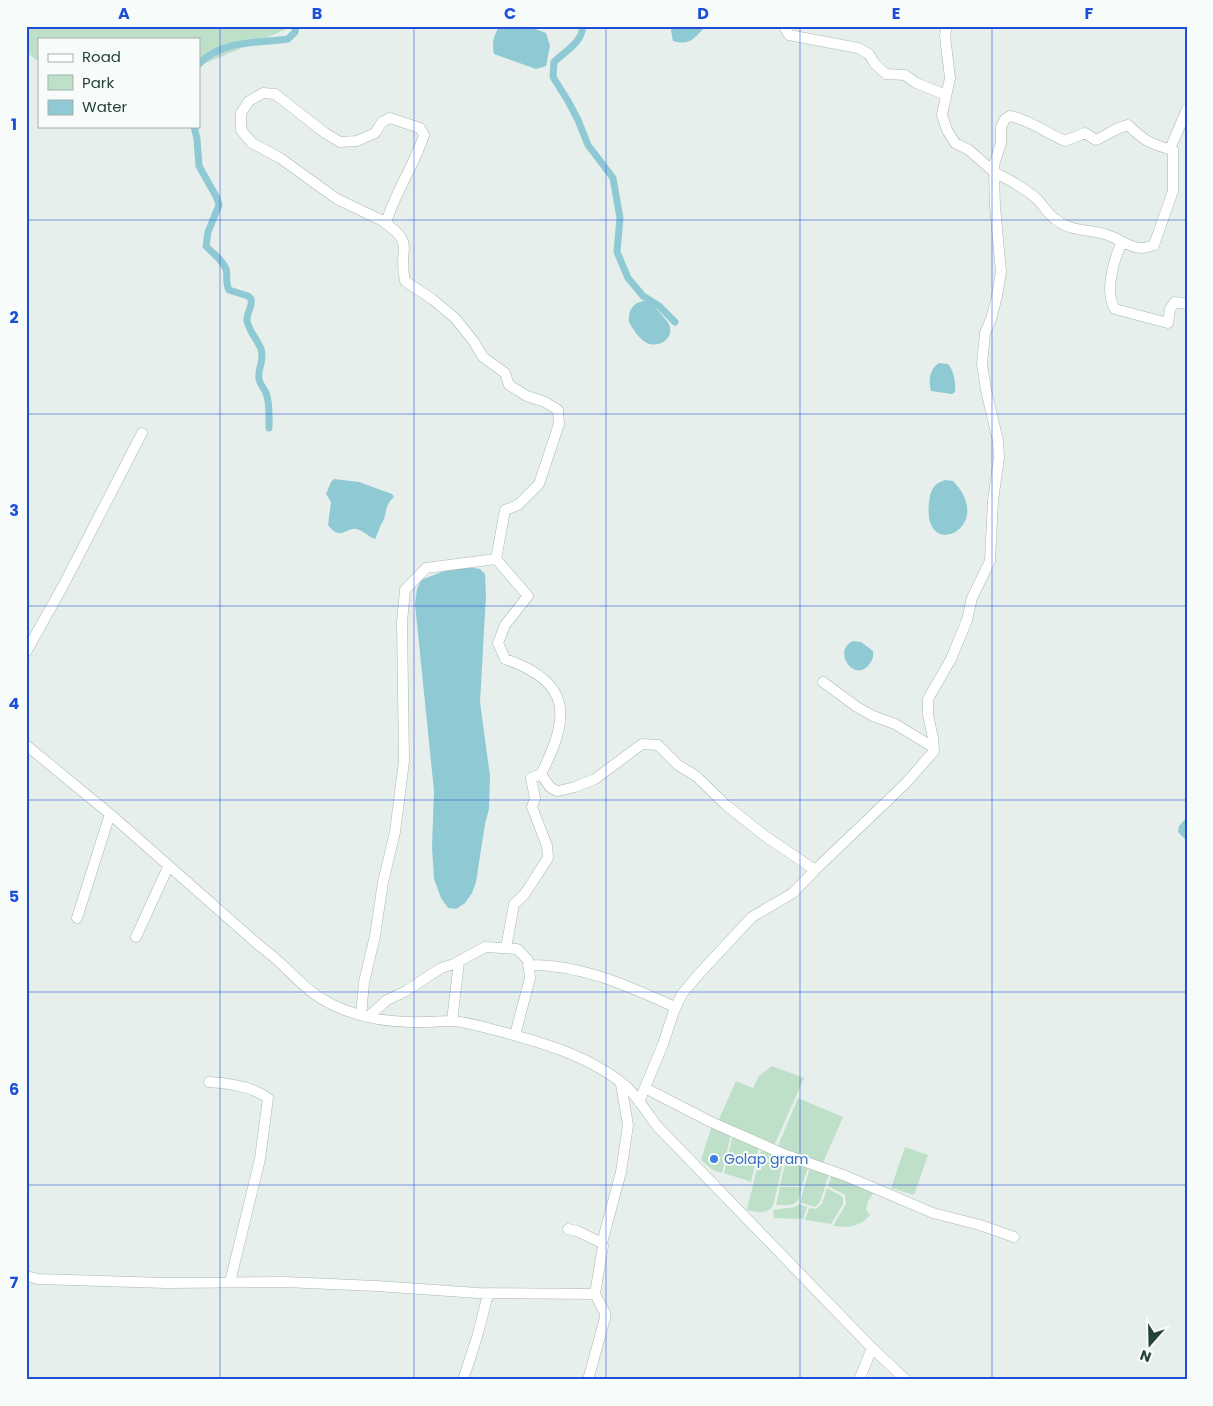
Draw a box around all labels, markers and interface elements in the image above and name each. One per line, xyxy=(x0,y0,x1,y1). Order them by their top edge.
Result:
text: A xyxy=(118,2,130,25)
text: B xyxy=(312,2,322,25)
text: C xyxy=(504,2,516,25)
text: D xyxy=(697,2,709,25)
text: E xyxy=(892,2,900,25)
text: F xyxy=(1085,2,1094,25)
legend xyxy=(38,38,200,128)
text: Road xyxy=(82,46,121,67)
text: Park xyxy=(82,72,114,93)
text: Water xyxy=(82,96,128,117)
text: 1 xyxy=(11,113,17,136)
text: 2 xyxy=(9,306,19,329)
text: 3 xyxy=(9,499,19,522)
text: 4 xyxy=(9,692,20,715)
text: 5 xyxy=(9,885,19,908)
text: 6 xyxy=(9,1078,19,1101)
place label: Golap gram xyxy=(724,1149,809,1169)
marker: Golap gram xyxy=(708,1153,720,1165)
text: 7 xyxy=(10,1271,19,1294)
north arrow xyxy=(1126,1318,1176,1368)
text: N xyxy=(1137,1345,1154,1367)

